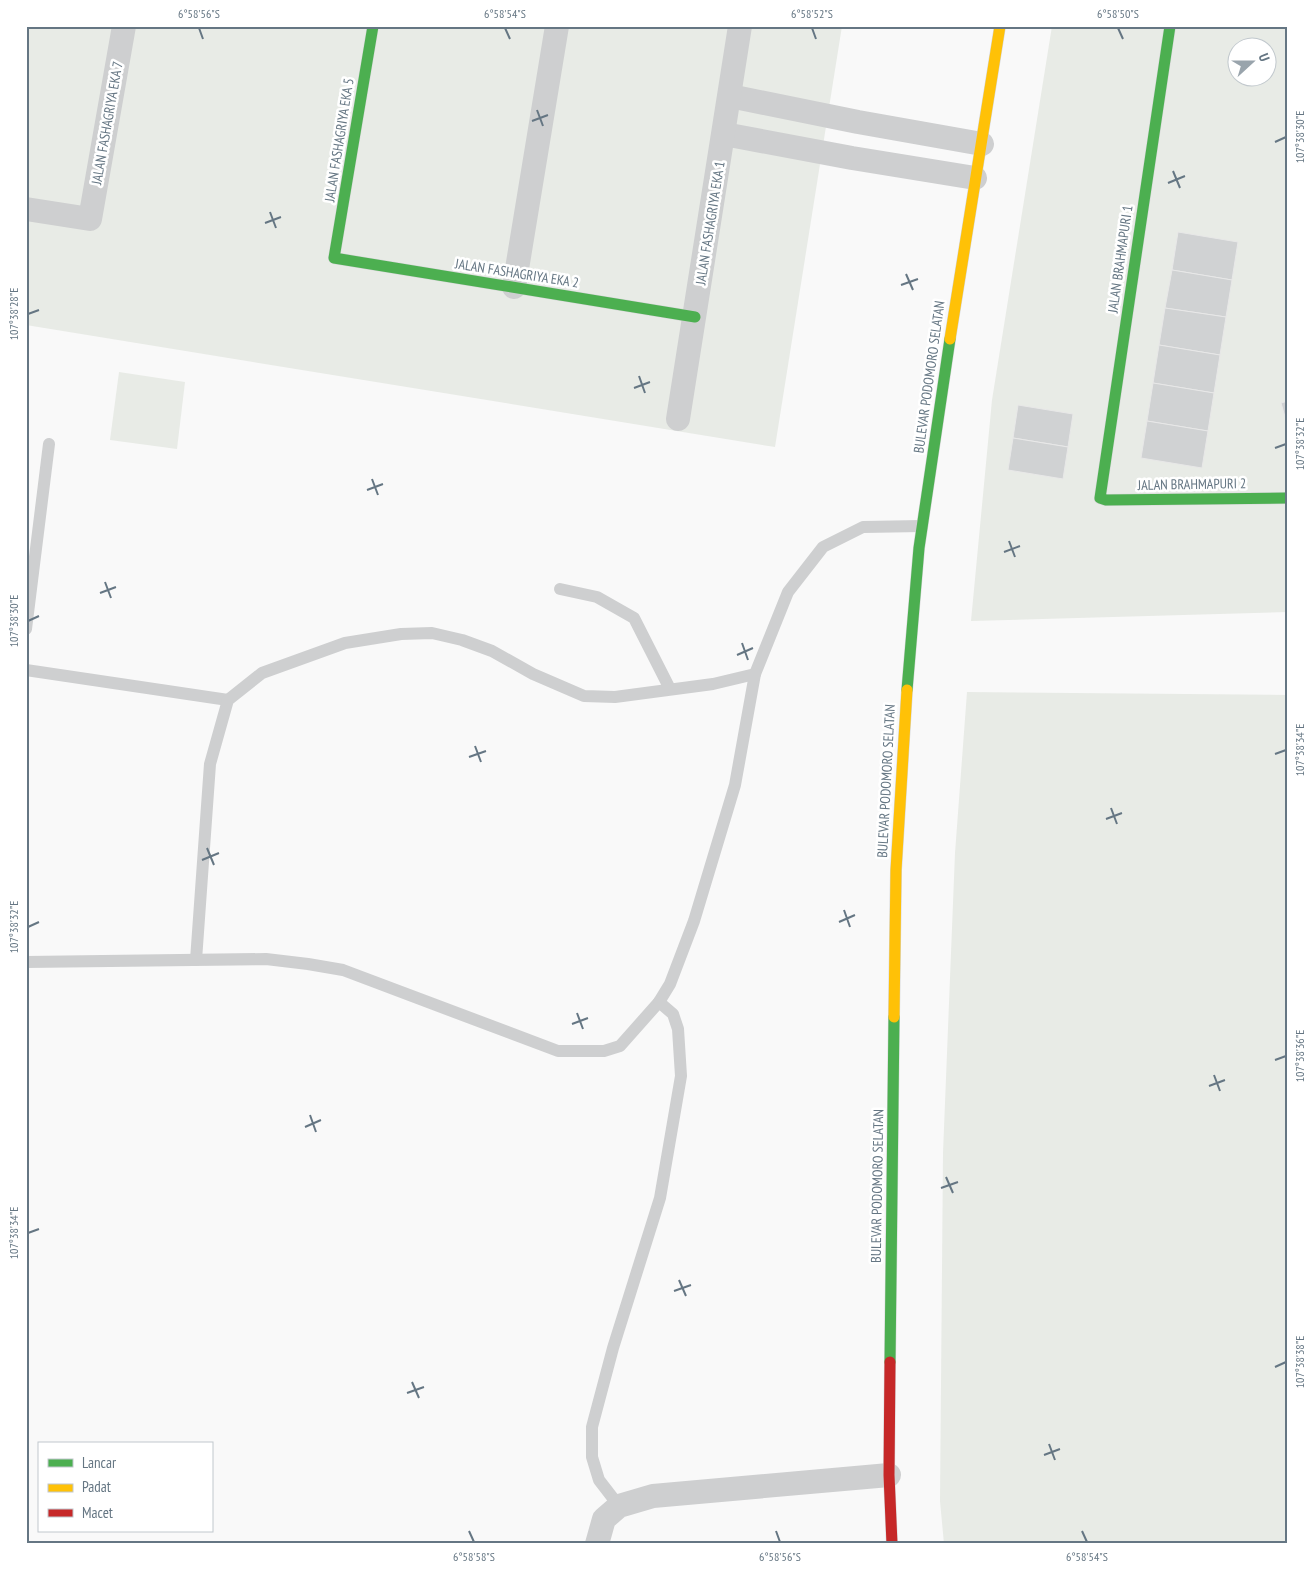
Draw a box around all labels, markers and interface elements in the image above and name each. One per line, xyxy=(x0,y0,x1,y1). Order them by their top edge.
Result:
text: 6°58'56"S xyxy=(178,6,220,21)
text: 6°58'54"S xyxy=(484,6,526,21)
text: 6°58'52"S xyxy=(791,6,833,21)
text: 6°58'50"S xyxy=(1097,6,1139,21)
north arrow xyxy=(1226,38,1276,88)
text: U xyxy=(1254,51,1274,64)
street label: JALAN FASHAGRIYA EKA 7 xyxy=(87,60,127,187)
street label: JALAN FASHAGRIYA EKA 5 xyxy=(320,77,358,204)
text: 107°38'30"E xyxy=(1292,111,1307,163)
street label: JALAN FASHAGRIYA EKA 1 xyxy=(691,160,729,287)
street label: JALAN BRAHMAPURI 1 xyxy=(1103,204,1136,315)
street label: JALAN FASHAGRIYA EKA 2 xyxy=(453,254,580,292)
text: 107°38'28"E xyxy=(6,288,21,340)
street label: BULEVAR PODOMORO SELATAN xyxy=(909,300,949,454)
text: 107°38'32"E xyxy=(1292,418,1307,470)
street label: JALAN BRAHMAPURI 2 xyxy=(1137,474,1246,494)
text: 107°38'30"E xyxy=(6,595,21,647)
street label: BULEVAR PODOMORO SELATAN xyxy=(873,704,899,858)
text: 107°38'34"E xyxy=(1292,724,1307,776)
text: 107°38'32"E xyxy=(6,901,21,953)
text: 107°38'36"E xyxy=(1292,1030,1307,1082)
street label: BULEVAR PODOMORO SELATAN xyxy=(867,1109,887,1263)
text: 107°38'34"E xyxy=(6,1207,21,1259)
text: 107°38'38"E xyxy=(1292,1336,1307,1388)
legend xyxy=(38,1442,212,1532)
text: Lancar xyxy=(82,1453,117,1472)
text: Padat xyxy=(82,1477,111,1496)
text: Macet xyxy=(82,1503,113,1522)
text: 6°58'58"S xyxy=(453,1549,495,1564)
text: 6°58'56"S xyxy=(759,1549,801,1564)
text: 6°58'54"S xyxy=(1066,1549,1108,1564)

